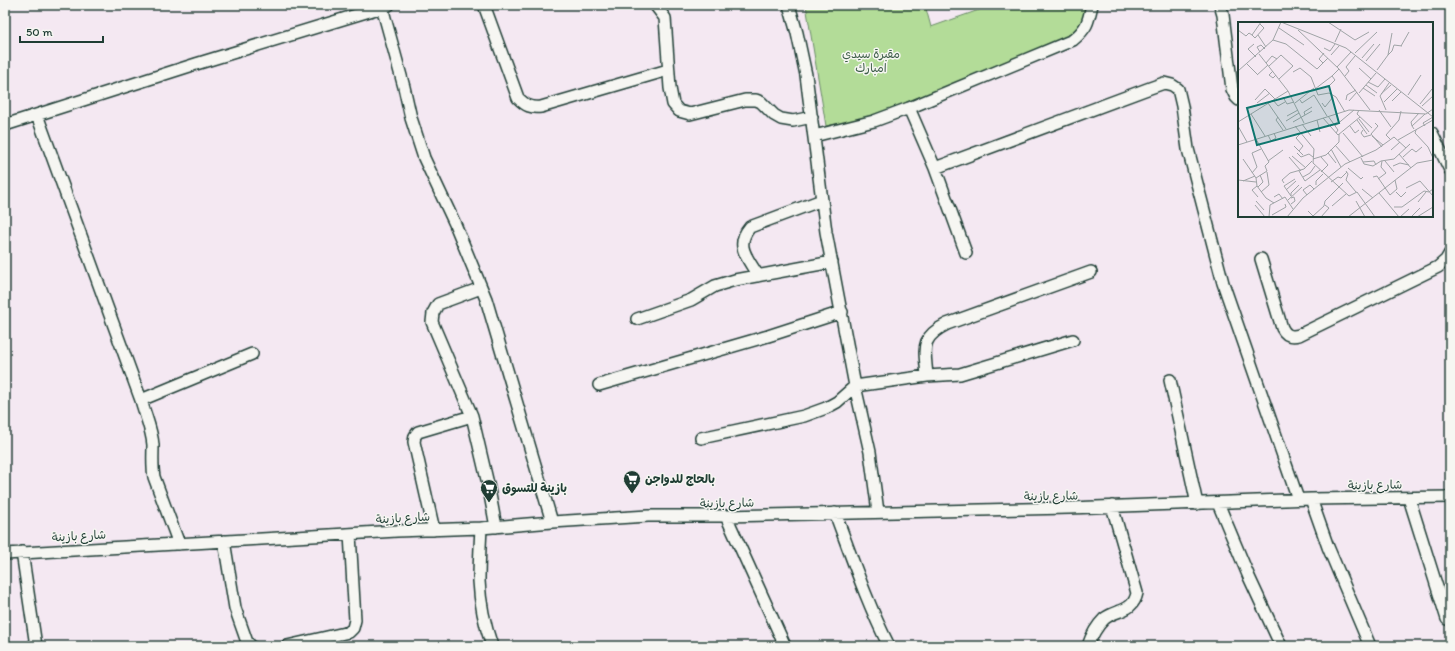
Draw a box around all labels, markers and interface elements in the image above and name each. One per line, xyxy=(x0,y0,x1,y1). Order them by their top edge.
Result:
scale bar xyxy=(20,18,103,44)
inset map xyxy=(1238,22,1433,217)
text: 50 m xyxy=(26,25,52,39)
park label: مقبرة سيدي امبارك xyxy=(842,47,900,76)
supermarket icon: بالحاج للدواجن xyxy=(622,469,642,494)
place label: بالحاج للدواجن xyxy=(645,472,715,487)
supermarket icon: بازينة للتسوق xyxy=(479,478,499,503)
street label: شارع بازينة xyxy=(1348,478,1402,494)
place label: بازينة للتسوق xyxy=(502,481,567,496)
street label: شارع بازينة xyxy=(1024,489,1078,505)
street label: شارع بازينة xyxy=(700,496,754,512)
street label: شارع بازينة xyxy=(376,510,431,528)
street label: شارع بازينة xyxy=(52,528,107,546)

